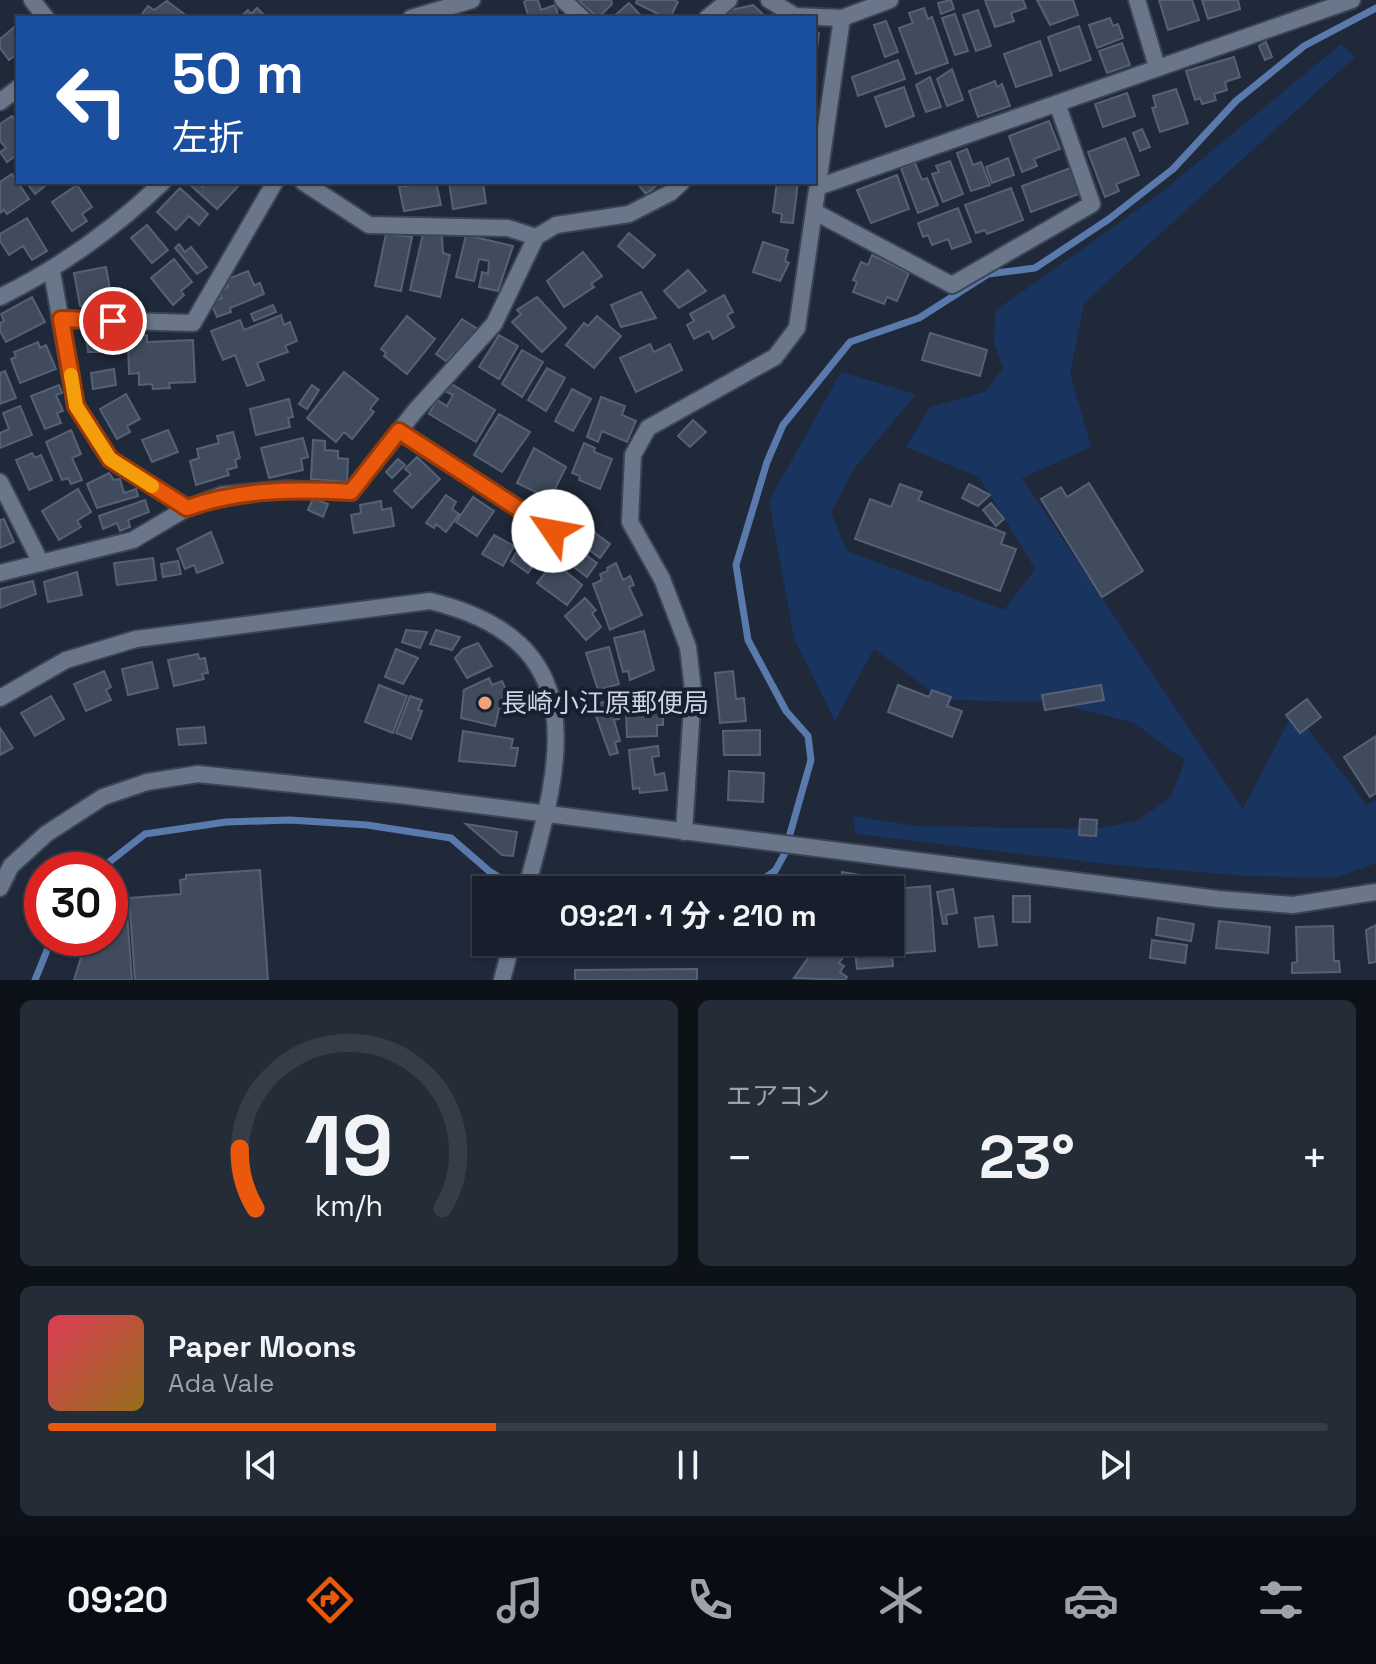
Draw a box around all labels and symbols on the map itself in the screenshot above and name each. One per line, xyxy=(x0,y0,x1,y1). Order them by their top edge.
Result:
pin xyxy=(79,287,147,355)
position arrow xyxy=(511,489,595,573)
place label: 長崎小江原郵便局 xyxy=(501,686,709,720)
marker: 長崎小江原郵便局 xyxy=(476,694,494,712)
speed limit sign: 30 xyxy=(24,852,128,956)

